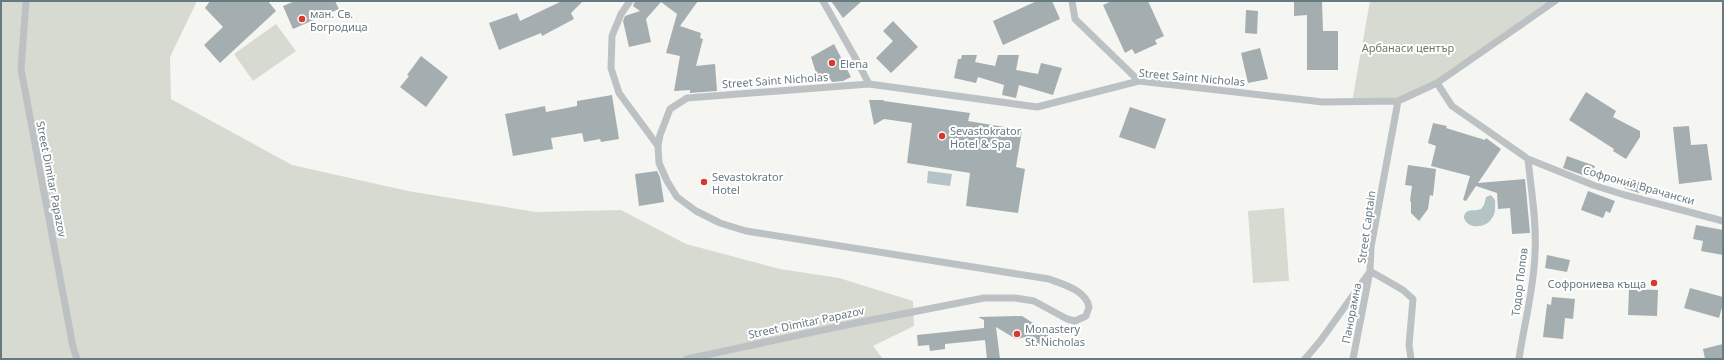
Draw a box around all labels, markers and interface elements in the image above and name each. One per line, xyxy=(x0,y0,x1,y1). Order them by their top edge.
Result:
place label: ман. Св. Богродица xyxy=(310,6,368,34)
marker: ман. Св. Богродица xyxy=(297,14,307,24)
park label: Арбанаси център xyxy=(1362,40,1455,55)
place label: Elena xyxy=(840,56,868,71)
marker: Elena xyxy=(827,58,837,68)
street label: Street Saint Nicholas xyxy=(1138,65,1246,89)
street label: Street Saint Nicholas xyxy=(721,69,829,91)
street label: Street Dimitar Papazov xyxy=(33,120,71,239)
place label: Sevastokrator Hotel & Spa xyxy=(950,123,1022,151)
marker: Sevastokrator Hotel & Spa xyxy=(937,131,947,141)
street label: Софроний Врачански xyxy=(1581,162,1697,208)
place label: Sevastokrator Hotel xyxy=(712,169,784,197)
marker: Sevastokrator Hotel xyxy=(699,177,709,187)
street label: Street Captain xyxy=(1353,190,1379,264)
street label: Тодор Попов xyxy=(1507,247,1531,317)
place label: Софрониева къща xyxy=(1548,276,1646,291)
marker: Софрониева къща xyxy=(1649,278,1659,288)
street label: Панорамна xyxy=(1338,281,1364,345)
street label: Street Dimitar Papazov xyxy=(747,302,866,342)
place label: Monastery St. Nicholas xyxy=(1025,321,1085,349)
marker: Monastery St. Nicholas xyxy=(1012,329,1022,339)

